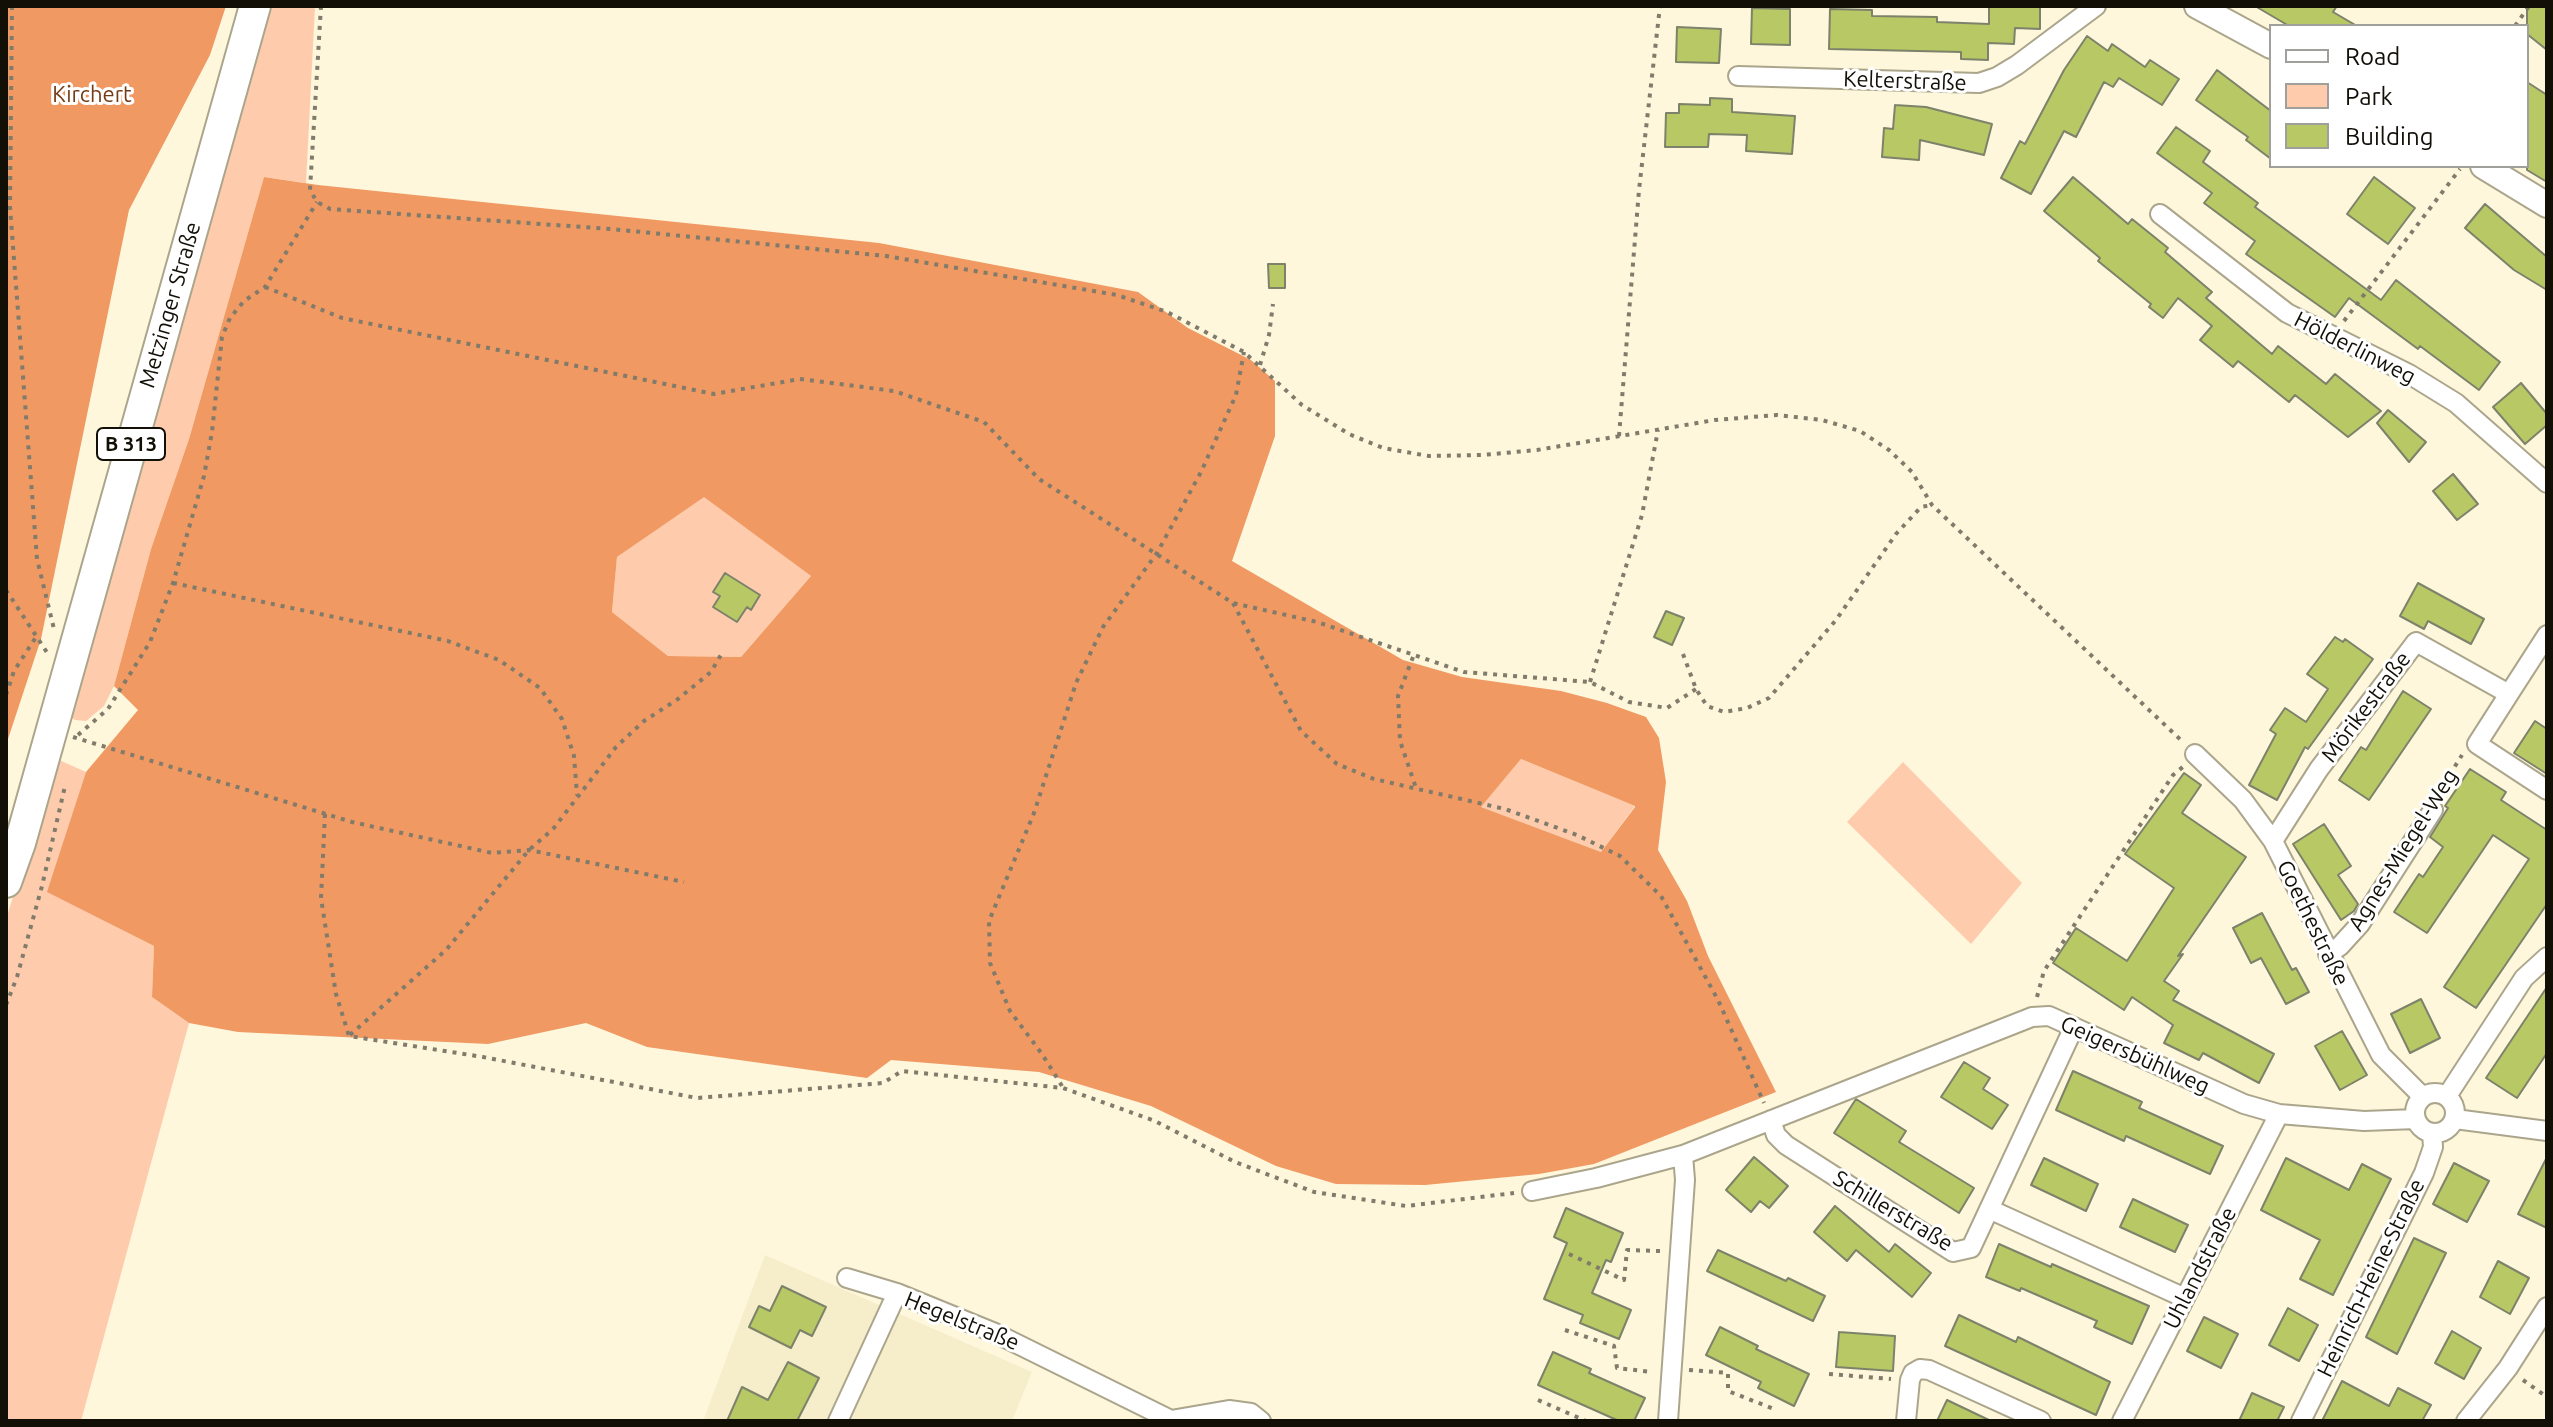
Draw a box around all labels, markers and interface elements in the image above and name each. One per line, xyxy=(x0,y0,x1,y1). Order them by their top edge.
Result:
legend xyxy=(2269,24,2529,168)
text: Road xyxy=(2345,43,2400,70)
street label: Kelterstraße xyxy=(1843,66,1967,96)
park label: Kirchert xyxy=(52,82,132,108)
text: Park xyxy=(2345,83,2393,110)
text: Building xyxy=(2345,123,2433,150)
street label: Metzinger Straße xyxy=(134,219,206,391)
street label: Hölderlinweg xyxy=(2290,306,2420,390)
road number: B 313 xyxy=(97,428,165,460)
street label: Mörikestraße xyxy=(2316,646,2416,768)
street label: Agnes-Miegel-Weg xyxy=(2343,764,2463,936)
street label: Goethestraße xyxy=(2271,856,2355,990)
street label: Geigersbühlweg xyxy=(2056,1010,2214,1100)
street label: Schillerstraße xyxy=(1828,1165,1958,1257)
street label: Heinrich-Heine-Straße xyxy=(2312,1175,2430,1381)
street label: Uhlandstraße xyxy=(2158,1203,2242,1333)
street label: Hegelstraße xyxy=(901,1286,1023,1356)

